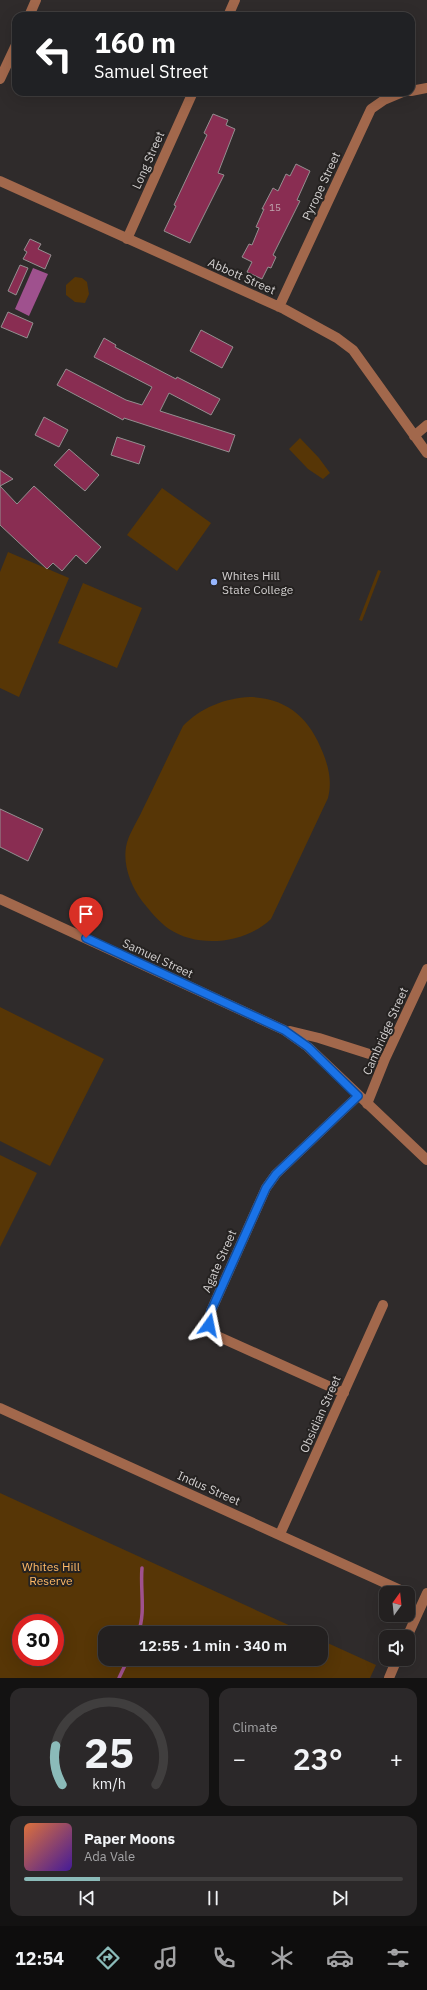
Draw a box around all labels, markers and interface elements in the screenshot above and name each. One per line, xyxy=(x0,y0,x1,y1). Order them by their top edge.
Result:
text: 160 m xyxy=(94,24,176,61)
icon: left xyxy=(28,28,80,80)
text: Samuel Street xyxy=(94,60,208,83)
street label: Long Street xyxy=(129,129,167,191)
street label: Pyrope Street xyxy=(299,149,343,223)
house number: 15 xyxy=(269,201,281,214)
street label: Abbott Street xyxy=(206,254,278,298)
place label: Whites Hill State College xyxy=(222,568,294,597)
marker: Whites Hill State College xyxy=(209,577,219,587)
pin xyxy=(69,897,103,938)
icon: arrive xyxy=(75,903,97,925)
street label: Samuel Street xyxy=(120,935,196,981)
street label: Cambridge Street xyxy=(359,985,411,1077)
street label: Agate Street xyxy=(199,1227,239,1295)
position arrow xyxy=(188,1304,230,1346)
street label: Obsidian Street xyxy=(296,1373,344,1455)
street label: Indus Street xyxy=(175,1468,243,1508)
park label: Whites Hill Reserve xyxy=(22,1559,80,1588)
north arrow xyxy=(379,1586,415,1622)
map controls xyxy=(379,1586,415,1666)
speed limit sign: 30 xyxy=(12,1614,64,1666)
button: sound xyxy=(379,1630,415,1666)
text: 12:55 · 1 min · 340 m xyxy=(139,1636,287,1655)
text: Climate xyxy=(233,1719,277,1736)
text: 25 xyxy=(84,1725,134,1779)
text: 23° xyxy=(293,1739,343,1778)
text: − xyxy=(233,1744,246,1773)
text: + xyxy=(390,1744,403,1773)
text: km/h xyxy=(92,1774,126,1793)
text: Paper Moons xyxy=(84,1829,175,1848)
text: Ada Vale xyxy=(84,1848,135,1865)
icon: previous xyxy=(76,1887,98,1909)
icon: pause xyxy=(202,1887,224,1909)
icon: next xyxy=(329,1887,351,1909)
icon: directions xyxy=(94,1944,122,1972)
icon: music xyxy=(152,1944,180,1972)
icon: phone xyxy=(210,1944,238,1972)
icon: climate xyxy=(268,1944,296,1972)
icon: car xyxy=(326,1944,354,1972)
icon: filters xyxy=(384,1944,412,1972)
text: 12:54 xyxy=(15,1947,64,1970)

